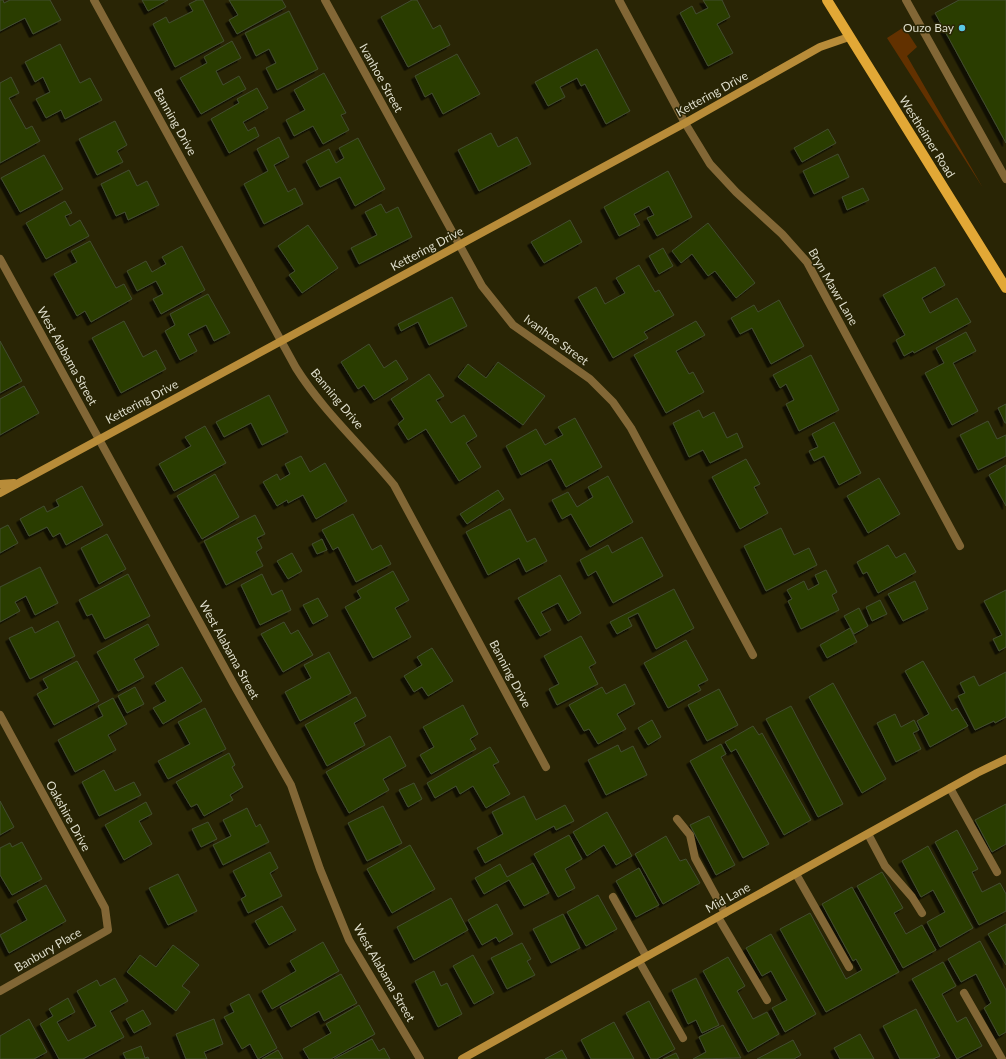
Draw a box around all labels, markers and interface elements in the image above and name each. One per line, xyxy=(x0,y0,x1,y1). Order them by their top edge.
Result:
place label: Ouzo Bay xyxy=(903,20,955,35)
marker: Ouzo Bay xyxy=(957,23,967,33)
street label: Ivanhoe Street xyxy=(356,41,407,115)
street label: Kettering Drive xyxy=(673,68,750,120)
street label: Banning Drive xyxy=(151,86,200,158)
street label: Westheimer Road xyxy=(896,93,959,180)
street label: Kettering Drive xyxy=(388,223,466,274)
street label: Bryn Mawr Lane xyxy=(805,245,862,328)
street label: West Alabama Street xyxy=(34,304,101,408)
street label: Ivanhoe Street xyxy=(521,311,592,369)
street label: Banning Drive xyxy=(308,365,367,432)
street label: Kettering Drive xyxy=(103,376,181,427)
street label: West Alabama Street xyxy=(196,598,263,702)
street label: Banning Drive xyxy=(486,637,535,710)
street label: Oakshire Drive xyxy=(43,778,94,854)
street label: Mid Lane xyxy=(703,879,753,916)
street label: West Alabama Street xyxy=(350,921,419,1025)
street label: Banbury Place xyxy=(12,924,84,975)

